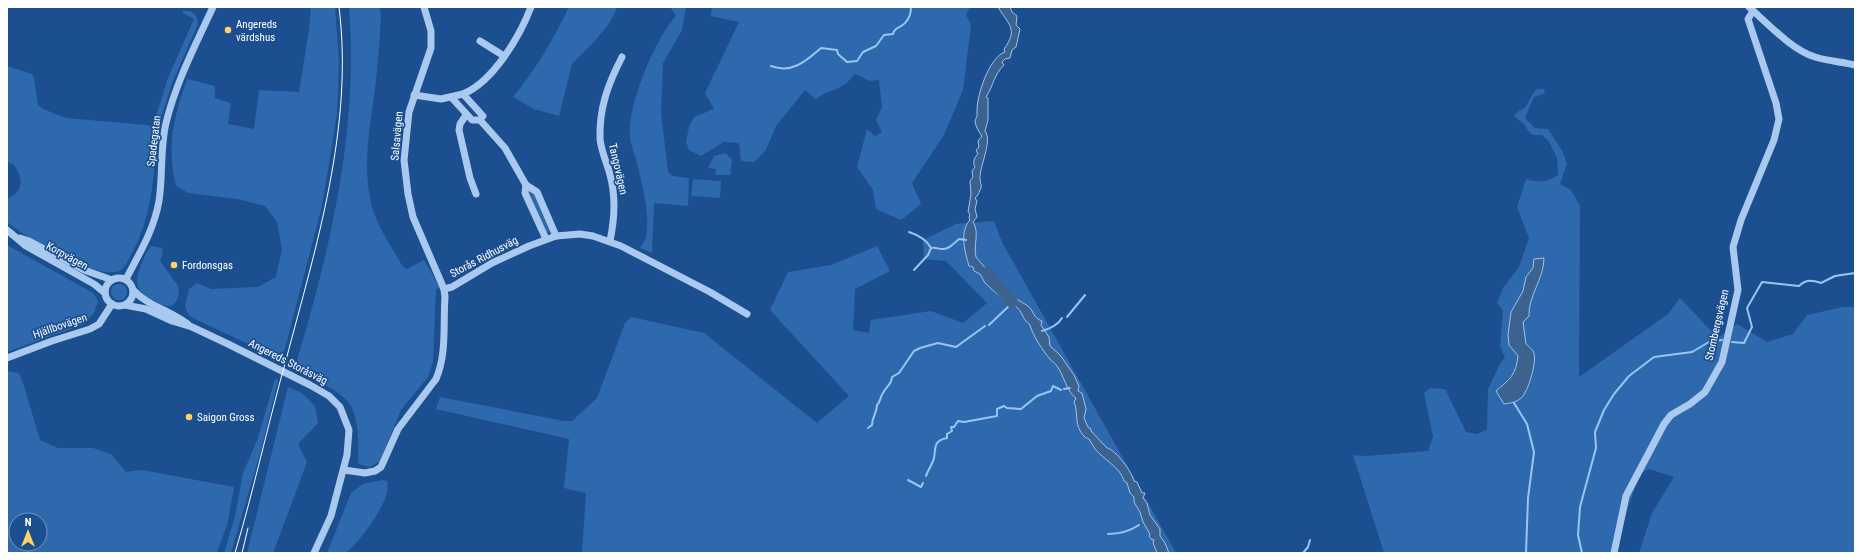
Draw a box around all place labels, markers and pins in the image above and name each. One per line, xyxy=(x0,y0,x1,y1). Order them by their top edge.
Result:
place label: Angereds värdshus xyxy=(236,18,277,44)
marker: Angereds värdshus xyxy=(223,25,233,35)
place label: Fordonsgas xyxy=(182,259,233,272)
marker: Fordonsgas xyxy=(169,260,179,270)
place label: Saigon Gross xyxy=(197,411,255,424)
marker: Saigon Gross xyxy=(184,412,194,422)

